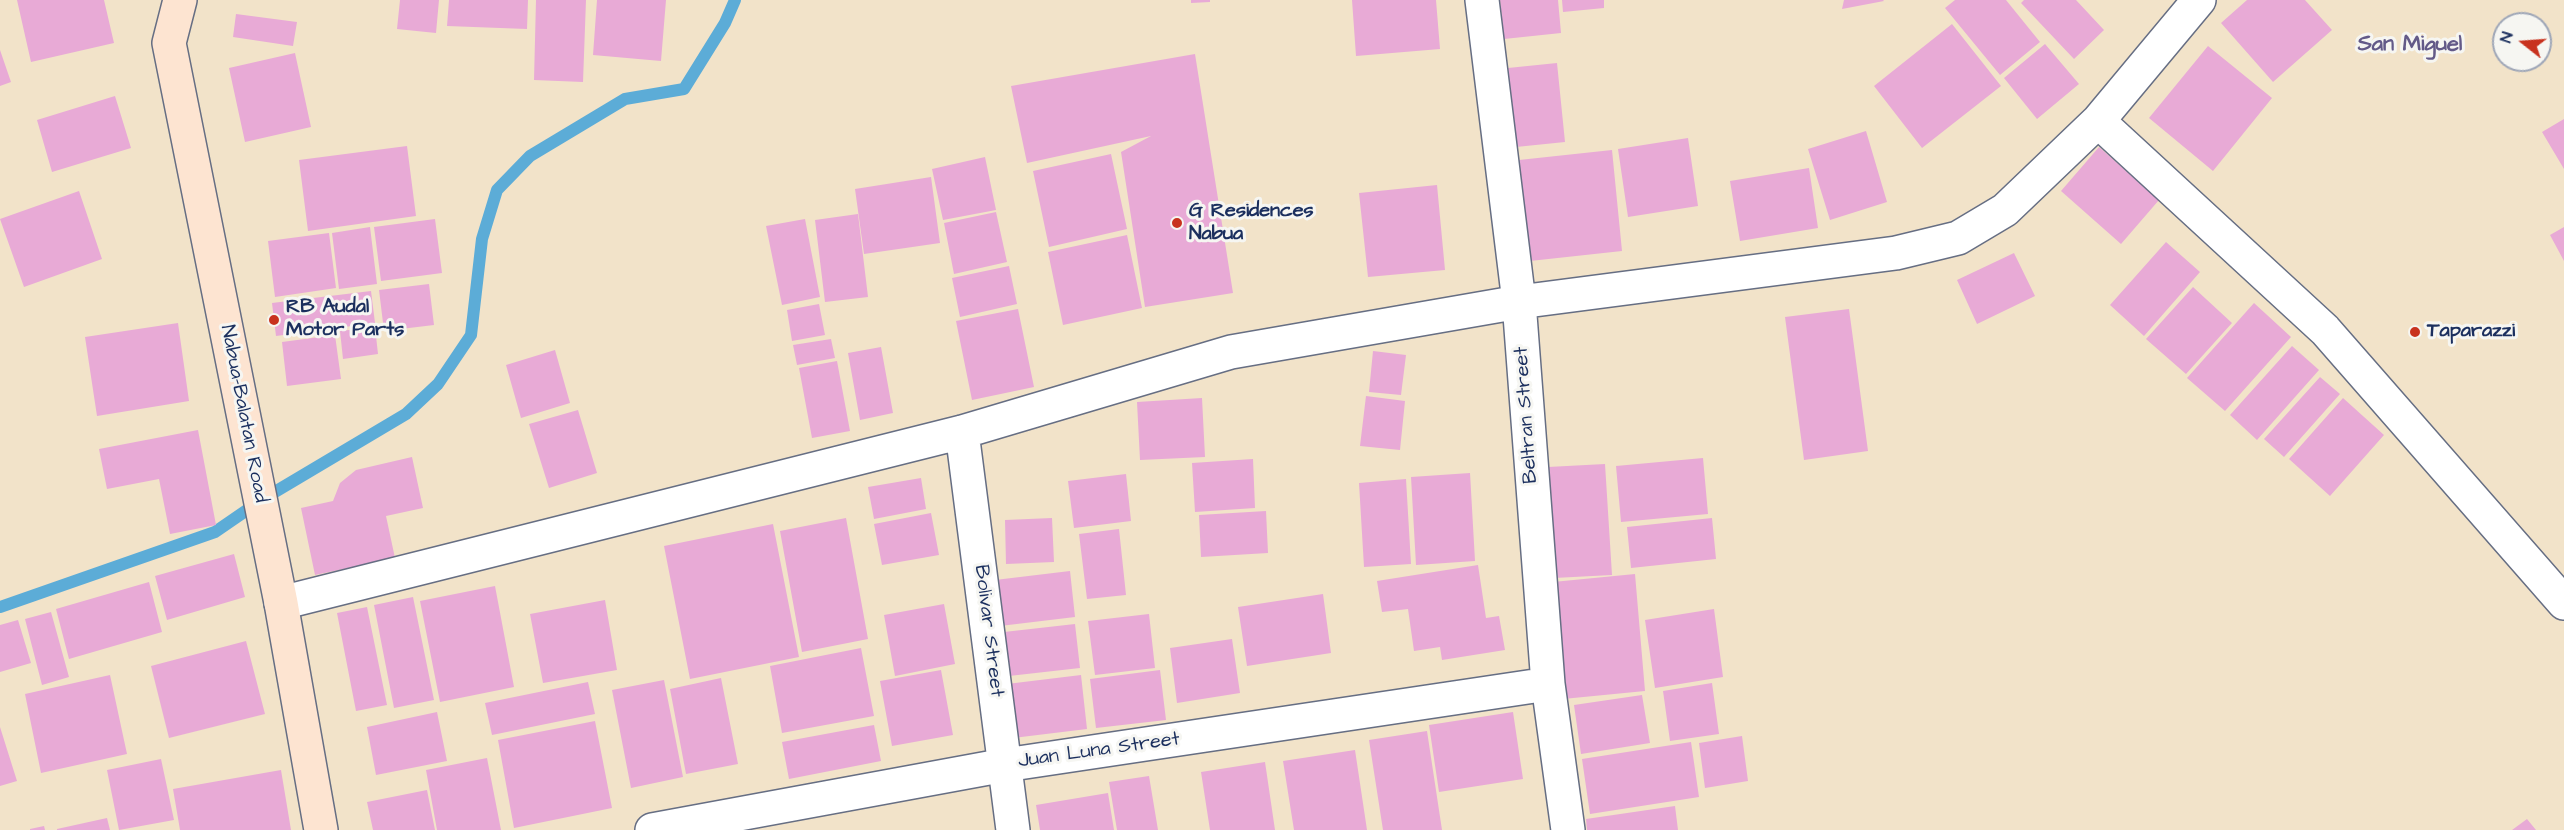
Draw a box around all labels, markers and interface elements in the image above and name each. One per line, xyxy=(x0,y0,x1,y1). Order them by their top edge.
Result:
north arrow xyxy=(2492,12,2552,72)
text: N xyxy=(2495,29,2519,45)
district label: San Miguel xyxy=(2358,32,2462,58)
place label: G Residences Nabua xyxy=(1189,200,1314,247)
marker: G Residences Nabua xyxy=(1170,216,1184,230)
place label: RB Audal Motor Parts xyxy=(286,296,404,343)
marker: RB Audal Motor Parts xyxy=(267,313,281,327)
place label: Taparazzi xyxy=(2427,320,2515,344)
street label: Nabua-Balatan Road xyxy=(214,323,272,505)
marker: Taparazzi xyxy=(2408,325,2422,339)
street label: Beltran Street xyxy=(1510,346,1544,484)
street label: Bolivar Street xyxy=(968,564,1008,698)
street label: Juan Luna Street xyxy=(1017,728,1181,774)

